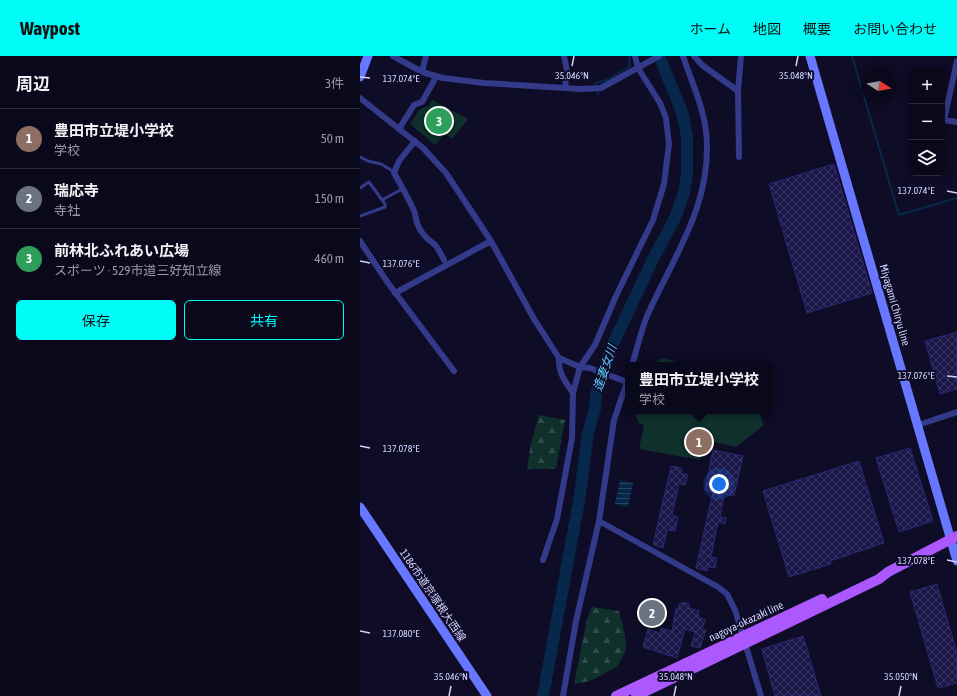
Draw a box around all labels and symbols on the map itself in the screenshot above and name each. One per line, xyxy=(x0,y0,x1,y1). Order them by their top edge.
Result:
north arrow xyxy=(861,68,897,104)
text: 35.046°N xyxy=(555,70,589,81)
text: 35.048°N xyxy=(779,70,813,81)
text: 137.074°E xyxy=(383,73,420,84)
pin: 3 xyxy=(426,106,452,136)
text: 137.074°E xyxy=(898,185,935,196)
text: 137.076°E xyxy=(383,258,420,269)
street label: Miyagami Chiryu line xyxy=(878,263,912,347)
water label: 逢妻女川 xyxy=(591,341,620,393)
text: 137.076°E xyxy=(898,370,935,381)
pin: 1 xyxy=(686,427,712,457)
text: 137.078°E xyxy=(383,443,420,454)
your location xyxy=(709,474,729,494)
street label: 1186市道京塚根大西線 xyxy=(398,547,468,643)
text: 137.078°E xyxy=(898,555,935,566)
pin: 2 xyxy=(639,598,665,628)
street label: nagoya-okazaki line xyxy=(707,598,785,644)
text: 137.080°E xyxy=(383,628,420,639)
text: 35.046°N xyxy=(434,671,468,682)
text: 35.048°N xyxy=(659,671,693,682)
text: 35.050°N xyxy=(884,671,918,682)

